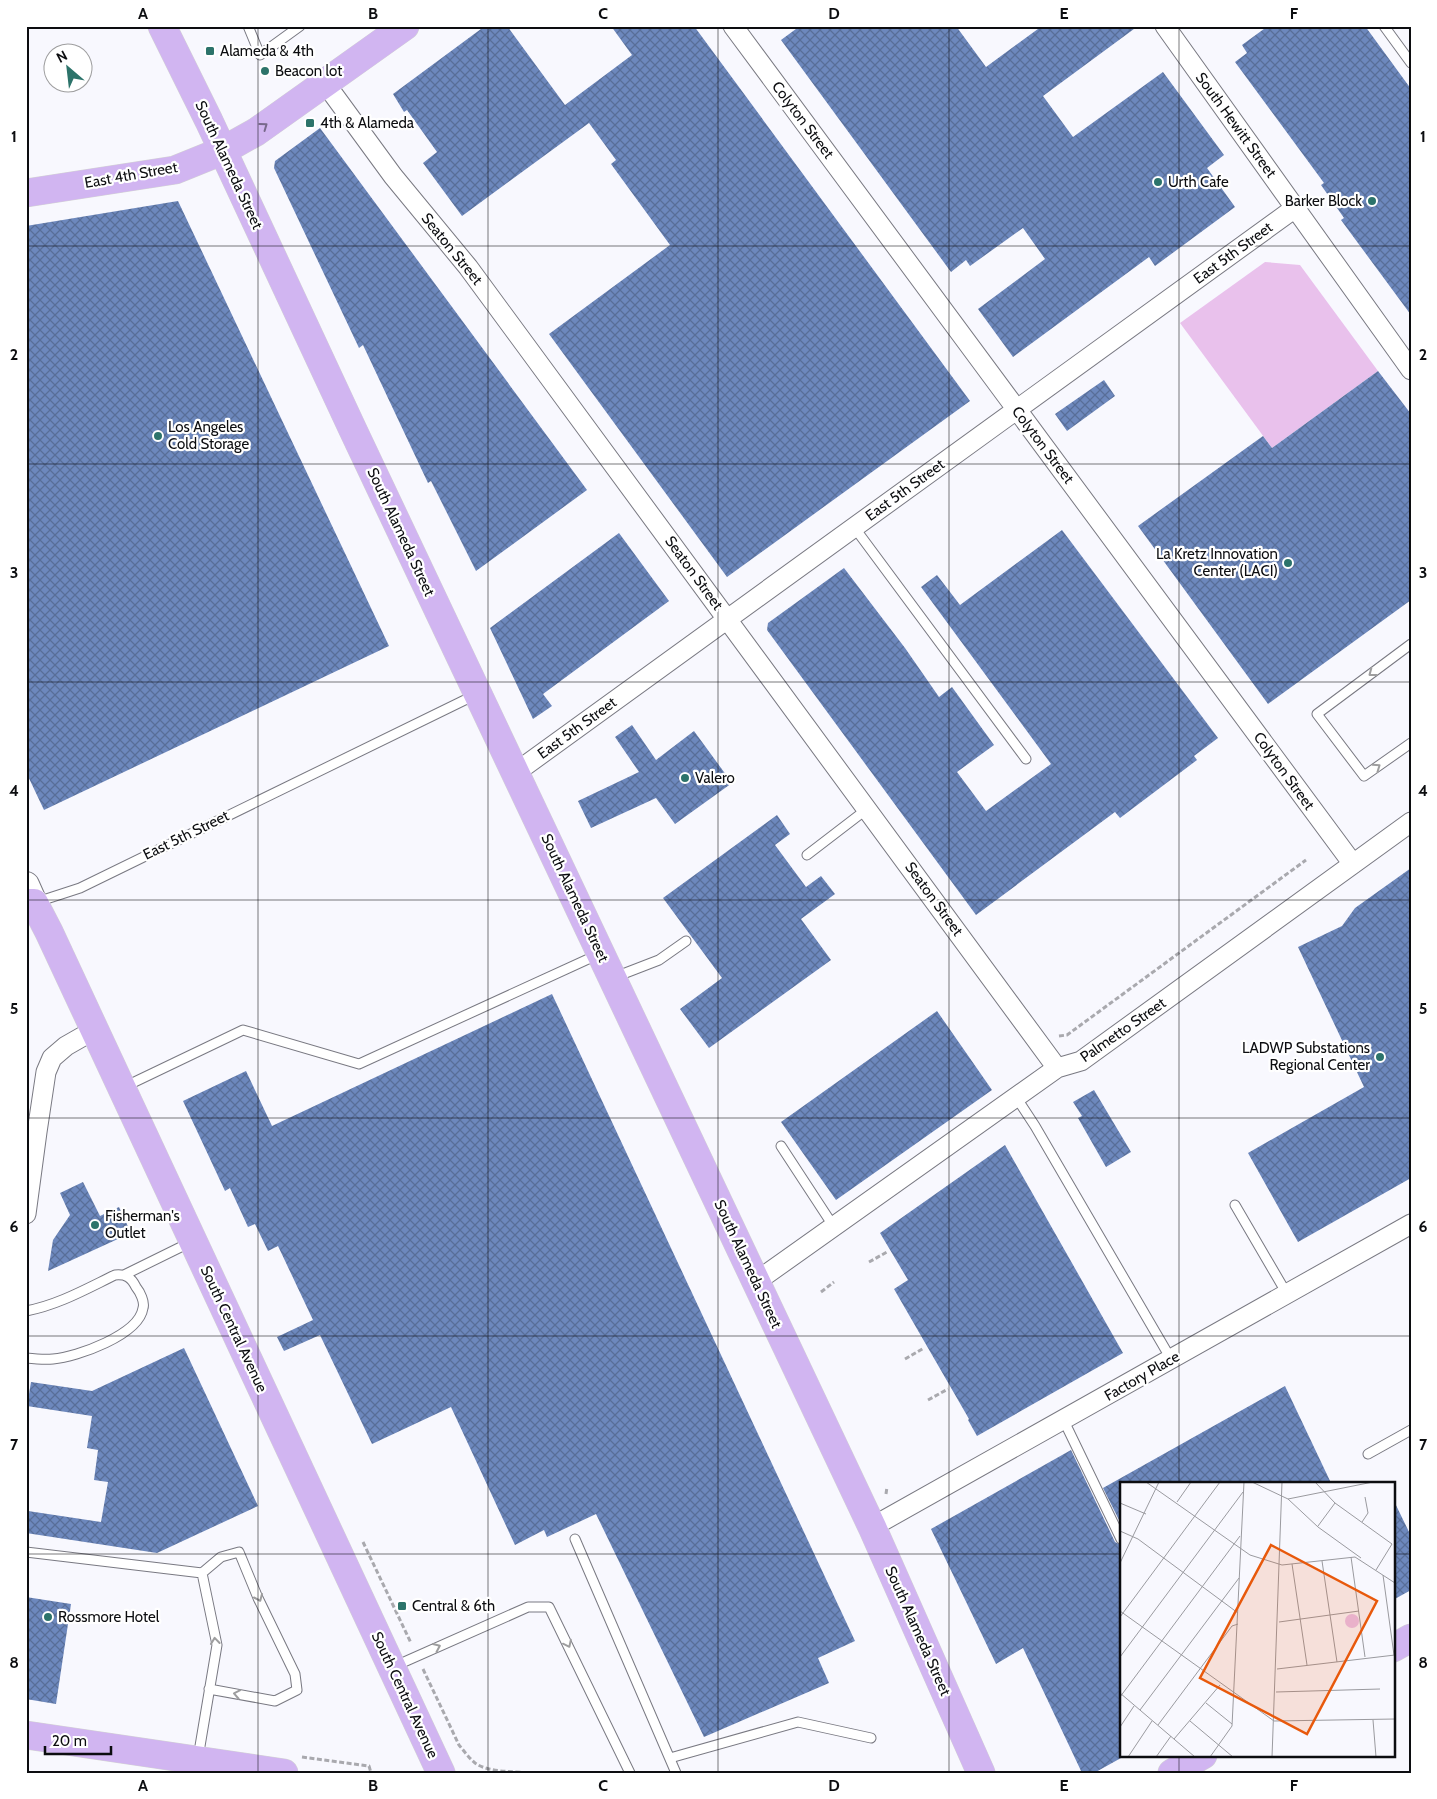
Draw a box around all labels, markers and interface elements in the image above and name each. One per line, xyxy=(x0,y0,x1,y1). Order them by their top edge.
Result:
text: A xyxy=(138,4,148,23)
text: B xyxy=(368,4,378,23)
text: C xyxy=(598,4,608,23)
text: D xyxy=(828,4,840,23)
text: E xyxy=(1059,4,1069,23)
text: F xyxy=(1290,4,1299,23)
north arrow xyxy=(42,42,92,92)
place label: Alameda & 4th xyxy=(220,42,314,60)
marker: Alameda & 4th xyxy=(204,45,216,57)
text: N xyxy=(53,46,70,67)
place label: Beacon lot xyxy=(275,62,342,80)
marker: Beacon lot xyxy=(259,65,271,77)
street label: South Hewitt Street xyxy=(1192,69,1280,181)
street label: Colyton Street xyxy=(768,78,838,162)
street label: South Alameda Street xyxy=(191,98,267,232)
place label: 4th & Alameda xyxy=(320,114,415,132)
marker: 4th & Alameda xyxy=(304,117,316,129)
one-way arrow xyxy=(259,123,268,133)
text: 1 xyxy=(11,127,17,146)
text: 1 xyxy=(1420,127,1426,146)
street label: East 4th Street xyxy=(83,158,179,192)
place label: Urth Cafe xyxy=(1168,173,1229,191)
marker: Urth Cafe xyxy=(1152,176,1164,188)
place label: Barker Block xyxy=(1285,192,1362,210)
marker: Barker Block xyxy=(1366,195,1378,207)
street label: Seaton Street xyxy=(418,210,486,288)
street label: East 5th Street xyxy=(1190,218,1276,288)
text: 2 xyxy=(10,345,18,364)
text: 2 xyxy=(1419,345,1427,364)
street label: Colyton Street xyxy=(1008,403,1078,487)
place label: Los Angeles Cold Storage xyxy=(168,418,250,453)
marker: Los Angeles Cold Storage xyxy=(152,430,164,442)
street label: East 5th Street xyxy=(862,455,948,525)
street label: South Alameda Street xyxy=(363,465,439,599)
street label: Seaton Street xyxy=(661,532,727,614)
place label: La Kretz Innovation Center (LACI) xyxy=(1156,545,1278,580)
marker: La Kretz Innovation Center (LACI) xyxy=(1282,557,1294,569)
text: 3 xyxy=(10,563,18,582)
text: 3 xyxy=(1419,563,1427,582)
one-way arrow xyxy=(1368,667,1378,676)
street label: East 5th Street xyxy=(534,693,620,763)
street label: Colyton Street xyxy=(1250,729,1318,813)
one-way arrow xyxy=(1371,764,1381,773)
place label: Valero xyxy=(695,769,735,787)
marker: Valero xyxy=(679,772,691,784)
text: 4 xyxy=(9,781,19,800)
text: 4 xyxy=(1418,781,1428,800)
street label: East 5th Street xyxy=(140,806,232,864)
street label: South Alameda Street xyxy=(537,831,613,965)
street label: Seaton Street xyxy=(901,858,967,940)
street label: Palmetto Street xyxy=(1077,994,1169,1066)
text: 5 xyxy=(10,999,18,1018)
text: 5 xyxy=(1419,999,1427,1018)
place label: LADWP Substations Regional Center xyxy=(1242,1039,1370,1074)
marker: LADWP Substations Regional Center xyxy=(1374,1051,1386,1063)
street label: South Alameda Street xyxy=(710,1197,786,1331)
place label: Fisherman's Outlet xyxy=(105,1207,180,1242)
text: 6 xyxy=(10,1217,19,1236)
text: 6 xyxy=(1419,1217,1428,1236)
marker: Fisherman's Outlet xyxy=(89,1219,101,1231)
street label: South Central Avenue xyxy=(197,1263,271,1396)
street label: Factory Place xyxy=(1101,1347,1183,1405)
text: 7 xyxy=(10,1435,19,1454)
text: 7 xyxy=(1419,1435,1428,1454)
inset map xyxy=(1120,1482,1394,1756)
street label: South Alameda Street xyxy=(881,1564,955,1698)
one-way arrow xyxy=(252,1593,263,1602)
place label: Central & 6th xyxy=(412,1597,495,1615)
marker: Central & 6th xyxy=(396,1600,408,1612)
place label: Rossmore Hotel xyxy=(58,1608,160,1626)
marker: Rossmore Hotel xyxy=(42,1611,54,1623)
street label: South Central Avenue xyxy=(368,1629,442,1762)
one-way arrow xyxy=(210,1636,221,1644)
one-way arrow xyxy=(562,1639,572,1648)
one-way arrow xyxy=(432,1643,441,1654)
text: 8 xyxy=(9,1653,19,1672)
text: 8 xyxy=(1418,1653,1428,1672)
one-way arrow xyxy=(233,1689,242,1699)
scale bar xyxy=(45,1724,111,1756)
text: 20 m xyxy=(52,1732,87,1750)
text: A xyxy=(138,1776,148,1795)
text: B xyxy=(368,1776,378,1795)
text: C xyxy=(598,1776,608,1795)
text: D xyxy=(828,1776,840,1795)
text: E xyxy=(1059,1776,1069,1795)
text: F xyxy=(1290,1776,1299,1795)

